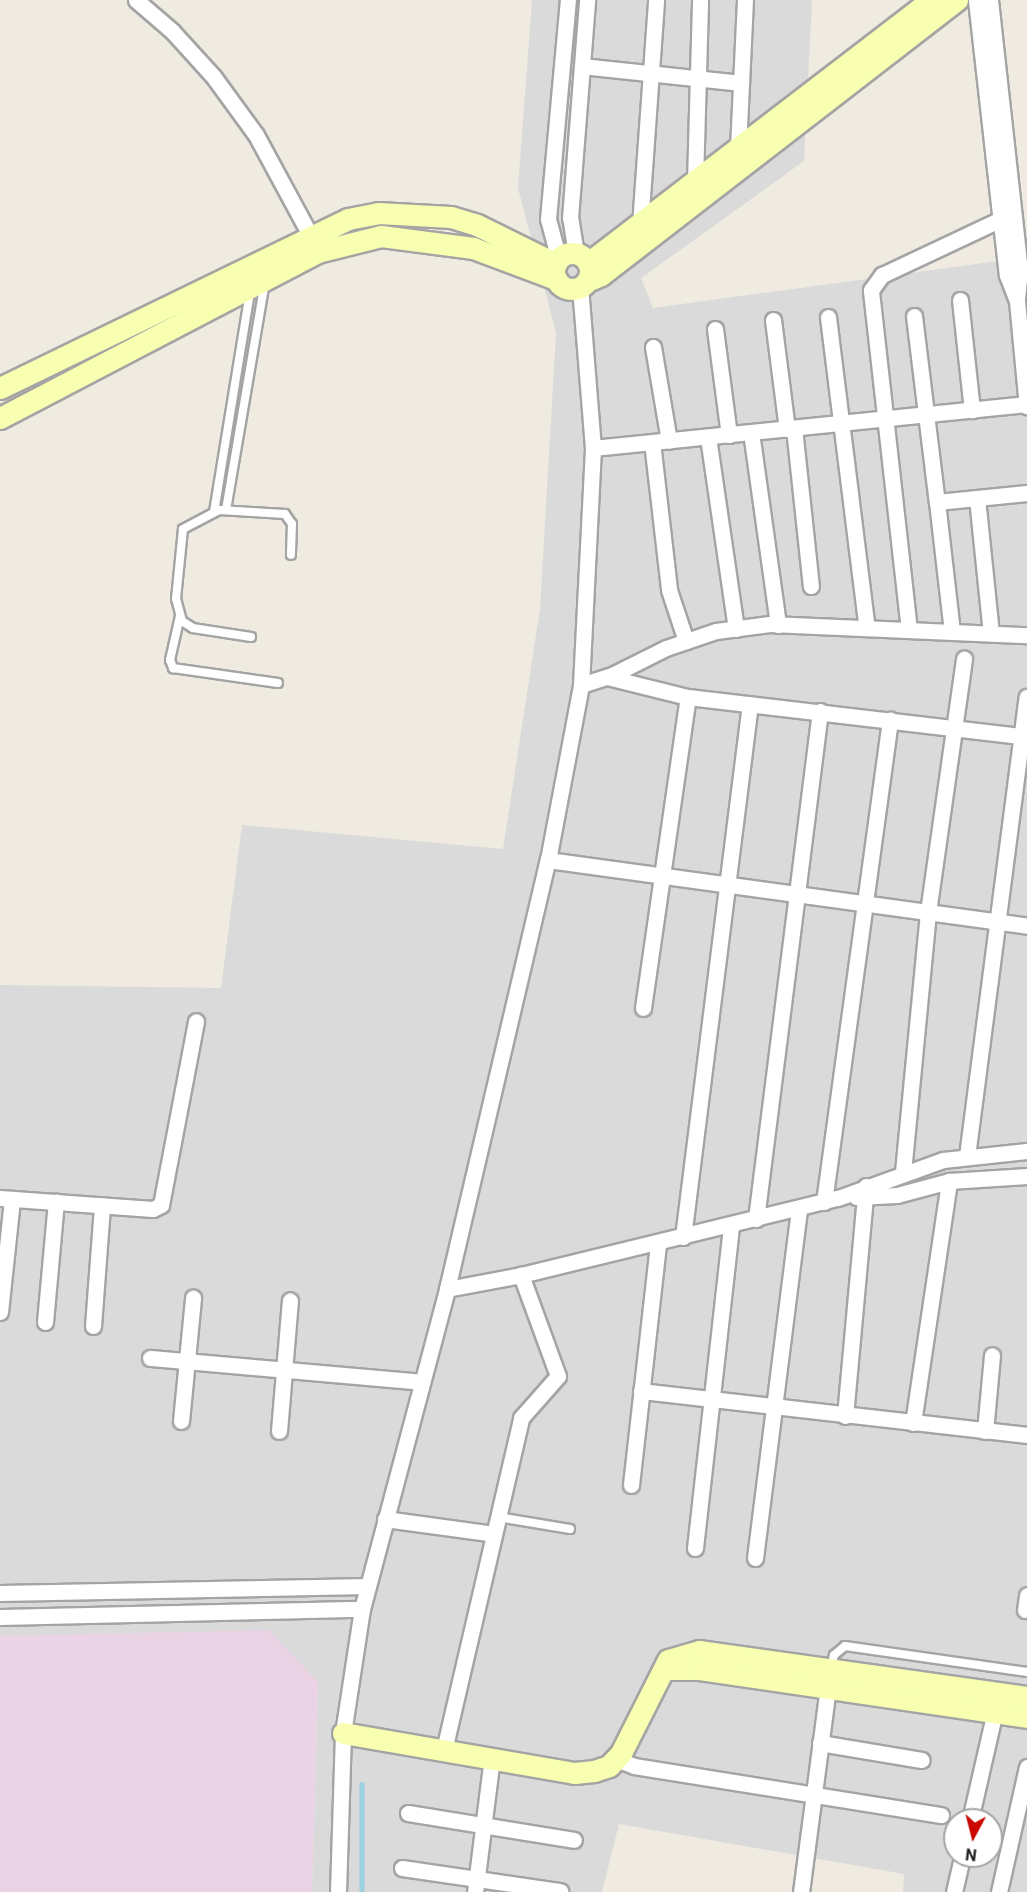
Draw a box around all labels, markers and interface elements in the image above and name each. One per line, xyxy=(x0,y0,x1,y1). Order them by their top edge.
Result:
north arrow xyxy=(943,1808,1003,1868)
text: N xyxy=(964,1844,978,1864)

